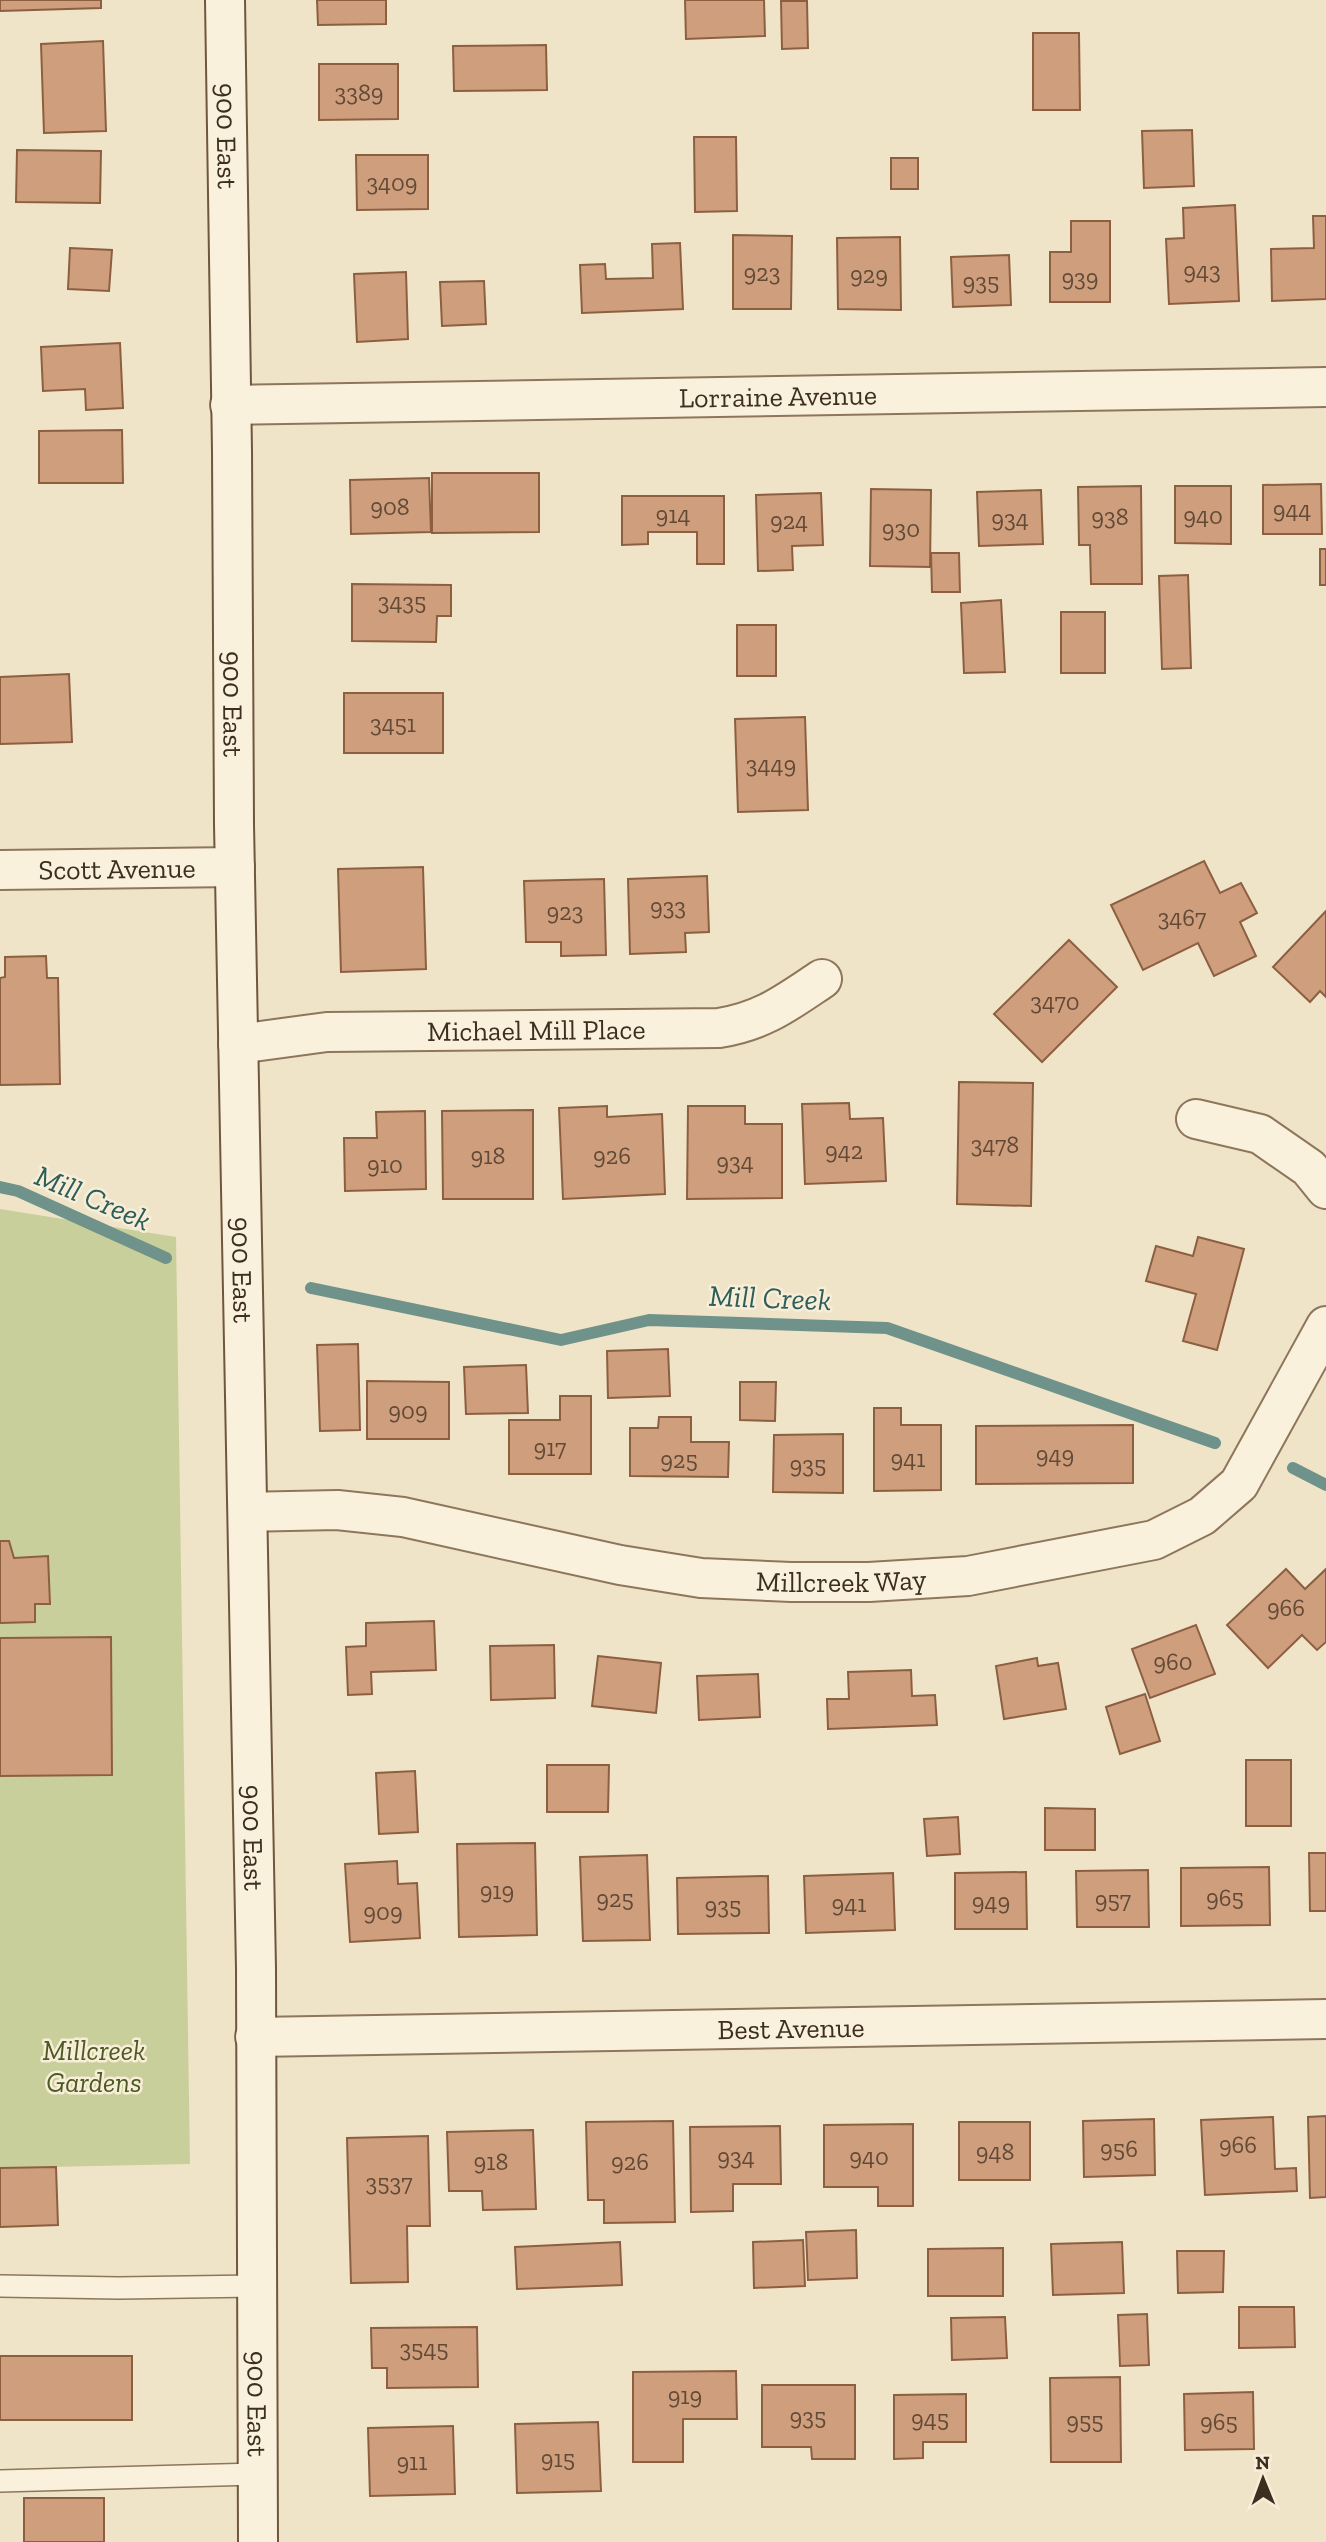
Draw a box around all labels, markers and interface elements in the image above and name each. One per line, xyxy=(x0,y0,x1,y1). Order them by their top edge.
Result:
house number: 3389 xyxy=(334,78,384,107)
street label: 900 East xyxy=(210,83,244,190)
house number: 3409 xyxy=(366,168,418,197)
house number: 943 xyxy=(1183,256,1221,285)
house number: 923 xyxy=(744,258,780,287)
house number: 929 xyxy=(850,260,888,289)
house number: 939 xyxy=(1061,263,1099,292)
house number: 935 xyxy=(963,267,999,296)
street label: Lorraine Avenue xyxy=(679,378,877,414)
house number: 908 xyxy=(370,492,410,521)
house number: 944 xyxy=(1273,495,1311,524)
house number: 914 xyxy=(656,500,691,529)
house number: 940 xyxy=(1183,501,1223,530)
house number: 938 xyxy=(1091,502,1129,531)
house number: 934 xyxy=(991,504,1029,533)
house number: 924 xyxy=(770,506,808,535)
house number: 930 xyxy=(882,514,920,543)
house number: 3435 xyxy=(378,587,426,616)
street label: 900 East xyxy=(217,651,250,758)
house number: 3451 xyxy=(370,709,416,738)
house number: 3449 xyxy=(746,750,796,779)
street label: Scott Avenue xyxy=(38,851,196,886)
house number: 933 xyxy=(650,892,686,921)
house number: 923 xyxy=(547,897,583,926)
house number: 3467 xyxy=(1158,903,1206,932)
house number: 3470 xyxy=(1030,987,1080,1016)
street label: Michael Mill Place xyxy=(427,1012,646,1047)
house number: 3478 xyxy=(971,1130,1019,1159)
house number: 942 xyxy=(825,1136,863,1165)
house number: 918 xyxy=(471,1141,505,1170)
house number: 926 xyxy=(593,1141,631,1170)
house number: 934 xyxy=(716,1147,754,1176)
house number: 910 xyxy=(367,1150,403,1179)
water label: Mill Creek xyxy=(30,1158,156,1238)
street label: 900 East xyxy=(225,1216,260,1324)
water label: Mill Creek xyxy=(708,1278,832,1318)
house number: 909 xyxy=(388,1396,428,1425)
house number: 917 xyxy=(534,1433,566,1462)
house number: 949 xyxy=(1036,1440,1074,1469)
house number: 941 xyxy=(891,1444,925,1473)
house number: 925 xyxy=(660,1445,698,1474)
house number: 935 xyxy=(790,1450,826,1479)
street label: Millcreek Way xyxy=(755,1562,928,1599)
house number: 966 xyxy=(1267,1593,1305,1622)
house number: 960 xyxy=(1153,1647,1193,1676)
street label: 900 East xyxy=(236,1784,271,1892)
house number: 919 xyxy=(480,1876,514,1905)
house number: 965 xyxy=(1206,1883,1244,1912)
house number: 925 xyxy=(596,1884,634,1913)
house number: 957 xyxy=(1095,1885,1131,1914)
house number: 949 xyxy=(972,1887,1010,1916)
house number: 941 xyxy=(832,1889,866,1918)
house number: 935 xyxy=(705,1891,741,1920)
house number: 909 xyxy=(363,1897,403,1926)
street label: Best Avenue xyxy=(717,2010,865,2046)
park label: Millcreek Gardens xyxy=(43,2034,145,2099)
house number: 966 xyxy=(1219,2130,1257,2159)
house number: 956 xyxy=(1100,2134,1138,2163)
house number: 948 xyxy=(976,2137,1014,2166)
house number: 934 xyxy=(717,2142,755,2171)
house number: 940 xyxy=(849,2142,889,2171)
house number: 918 xyxy=(474,2147,508,2176)
house number: 926 xyxy=(611,2147,649,2176)
house number: 3537 xyxy=(365,2168,413,2197)
house number: 3545 xyxy=(399,2334,449,2363)
street label: 900 East xyxy=(241,2351,274,2457)
house number: 919 xyxy=(668,2381,702,2410)
house number: 935 xyxy=(790,2402,826,2431)
house number: 945 xyxy=(911,2404,949,2433)
house number: 955 xyxy=(1066,2406,1104,2435)
house number: 965 xyxy=(1200,2407,1238,2436)
house number: 915 xyxy=(541,2444,575,2473)
north arrow xyxy=(1228,2444,1298,2514)
house number: 911 xyxy=(396,2447,428,2476)
text: N xyxy=(1255,2451,1270,2474)

